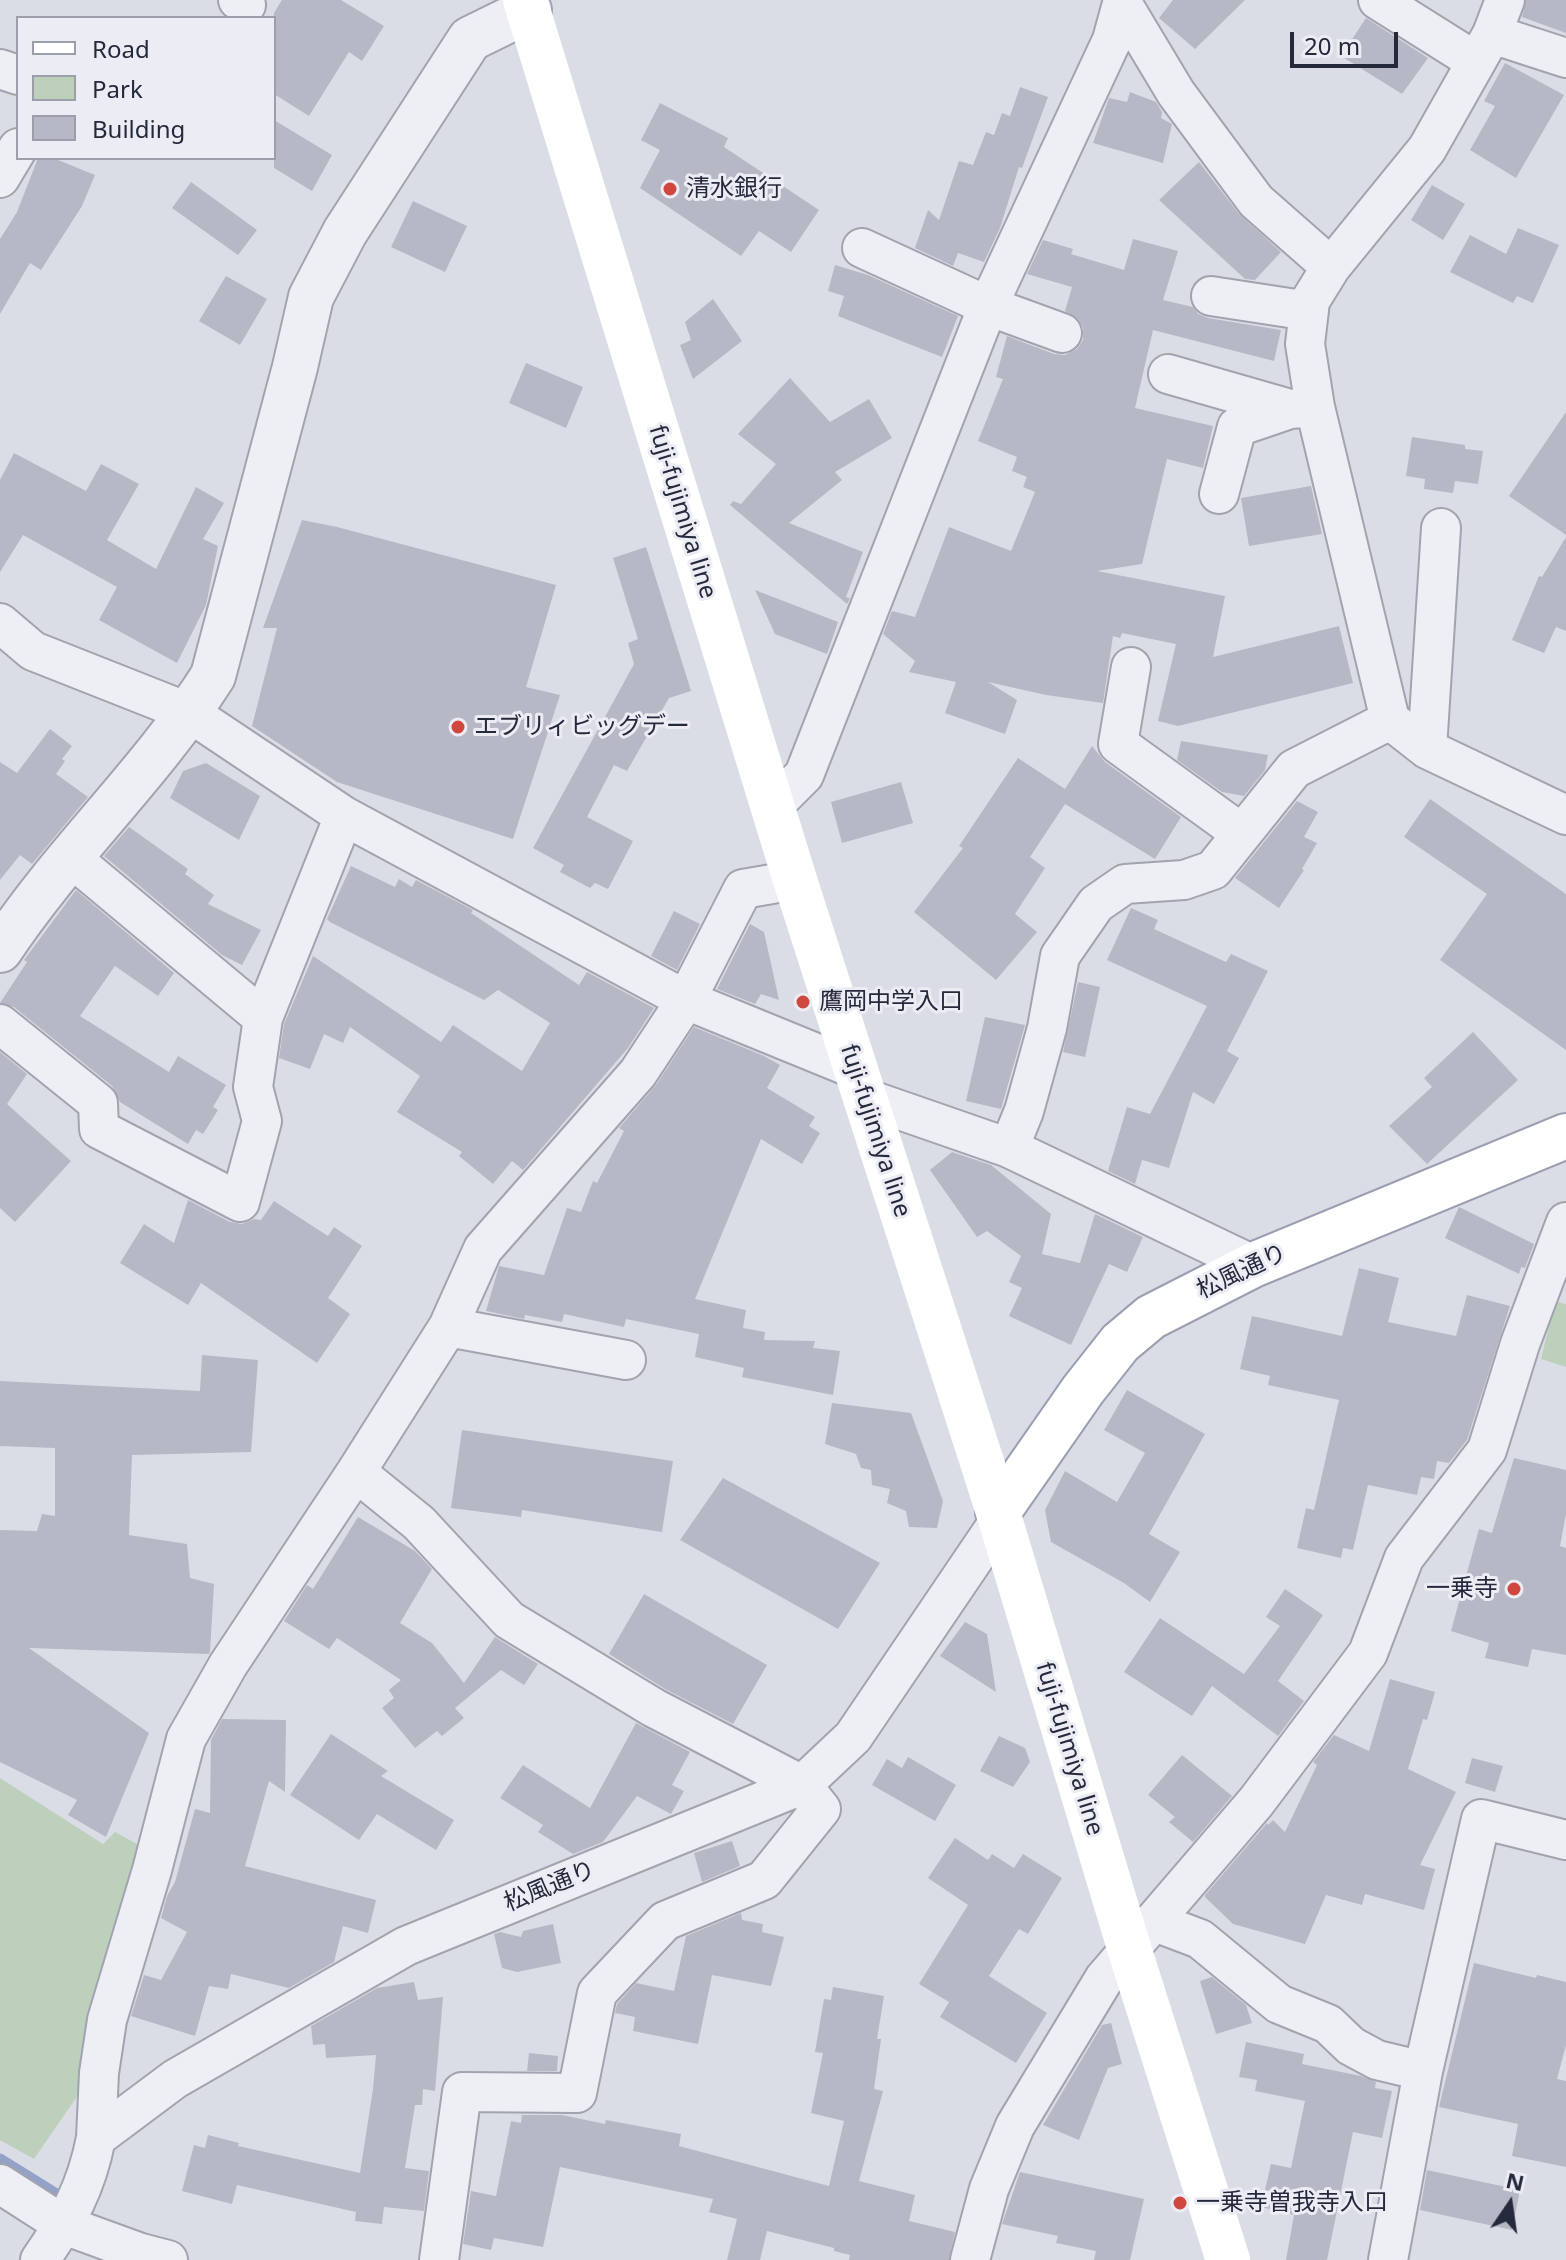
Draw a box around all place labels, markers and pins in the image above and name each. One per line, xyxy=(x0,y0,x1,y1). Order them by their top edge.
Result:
place label: 清水銀行 xyxy=(686,175,782,203)
marker: 清水銀行 xyxy=(661,180,679,198)
place label: エブリィビッグデー xyxy=(474,713,690,741)
marker: エブリィビッグデー xyxy=(449,718,467,736)
place label: 鷹岡中学入口 xyxy=(819,988,963,1016)
marker: 鷹岡中学入口 xyxy=(794,993,812,1011)
place label: 一乗寺 xyxy=(1426,1575,1498,1603)
marker: 一乗寺 xyxy=(1505,1580,1523,1598)
place label: 一乗寺曽我寺入口 xyxy=(1196,2189,1388,2217)
marker: 一乗寺曽我寺入口 xyxy=(1171,2194,1189,2212)

